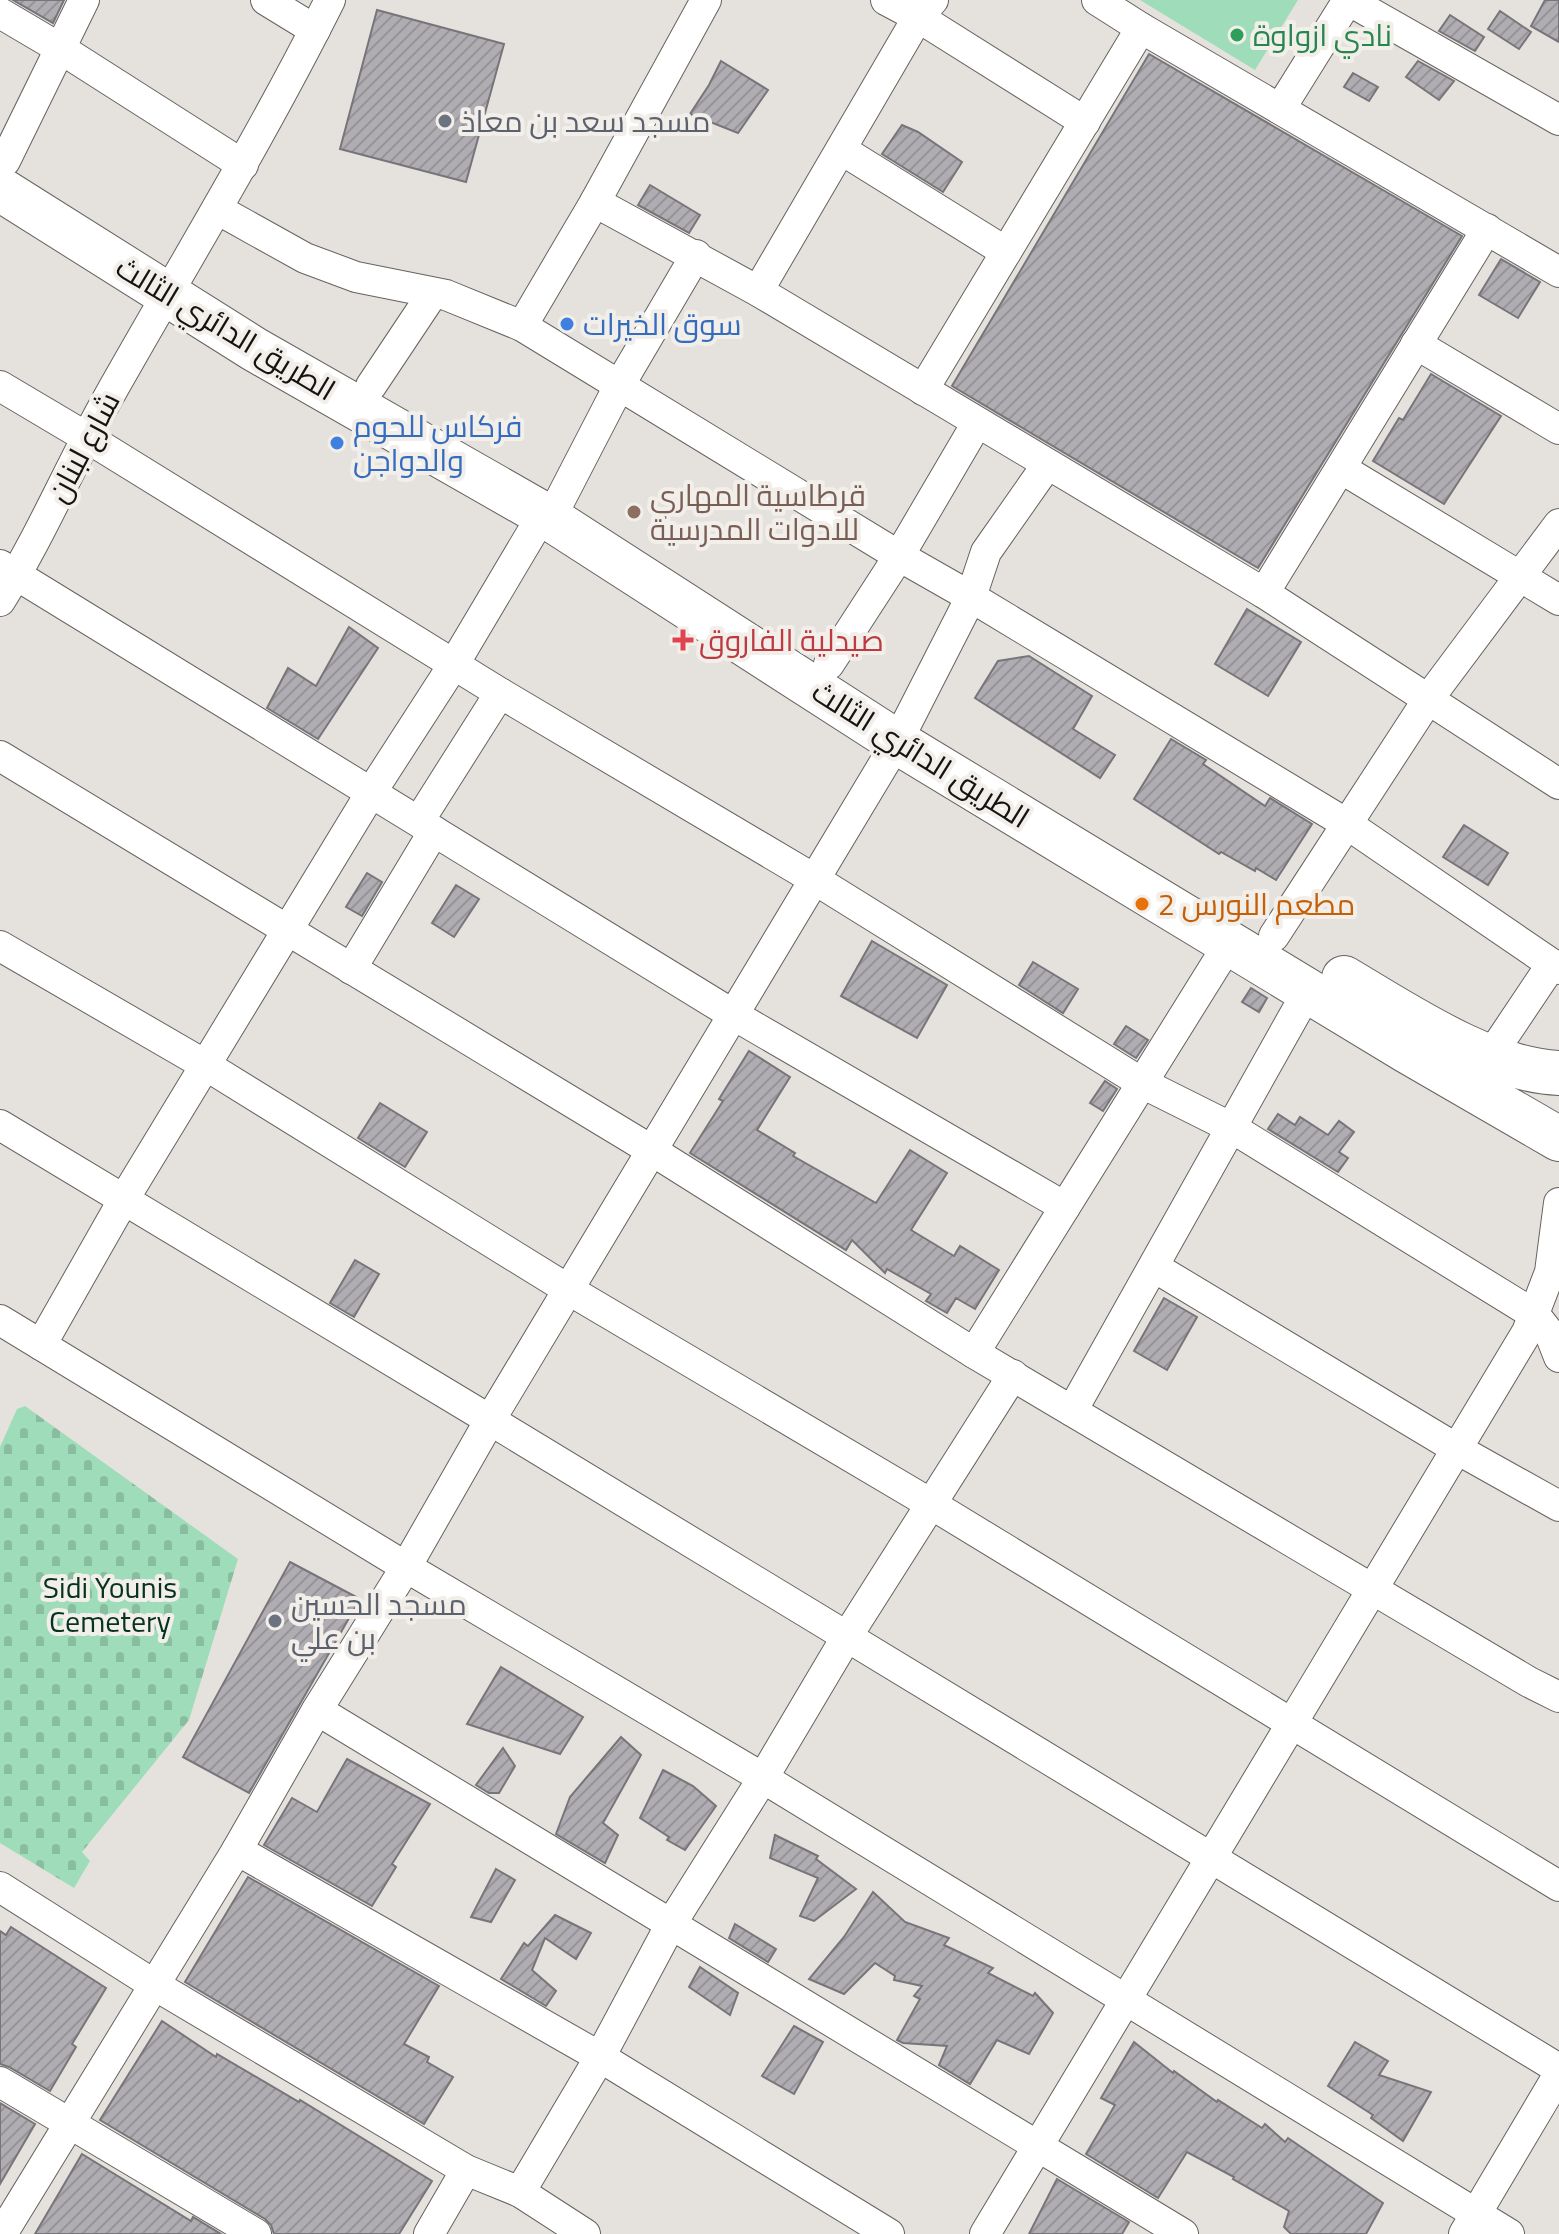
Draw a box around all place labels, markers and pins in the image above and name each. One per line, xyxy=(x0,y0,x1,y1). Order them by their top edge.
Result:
place label: نادي ازواوة xyxy=(1253,12,1392,59)
marker: نادي ازواوة xyxy=(1228,26,1246,44)
place label: مسجد سعد بن معاذ xyxy=(461,98,711,144)
marker: مسجد سعد بن معاذ xyxy=(436,112,454,130)
place label: سوق الخيرات xyxy=(583,301,742,347)
marker: سوق الخيرات xyxy=(558,315,576,333)
place label: فركاس للحوم والدواجن xyxy=(353,403,522,483)
marker: فركاس للحوم والدواجن xyxy=(328,434,346,452)
place label: قرطاسية المهاري للادوات المدرسية xyxy=(650,472,866,552)
marker: قرطاسية المهاري للادوات المدرسية xyxy=(625,503,643,521)
place label: صيدلية الفاروق xyxy=(699,617,884,663)
marker: صيدلية الفاروق xyxy=(674,631,692,649)
place label: مطعم النورس 2 xyxy=(1158,881,1355,927)
marker: مطعم النورس 2 xyxy=(1133,895,1151,913)
place label: مسجد الحسين بن علي xyxy=(291,1581,467,1662)
marker: مسجد الحسين بن علي xyxy=(266,1612,284,1630)

